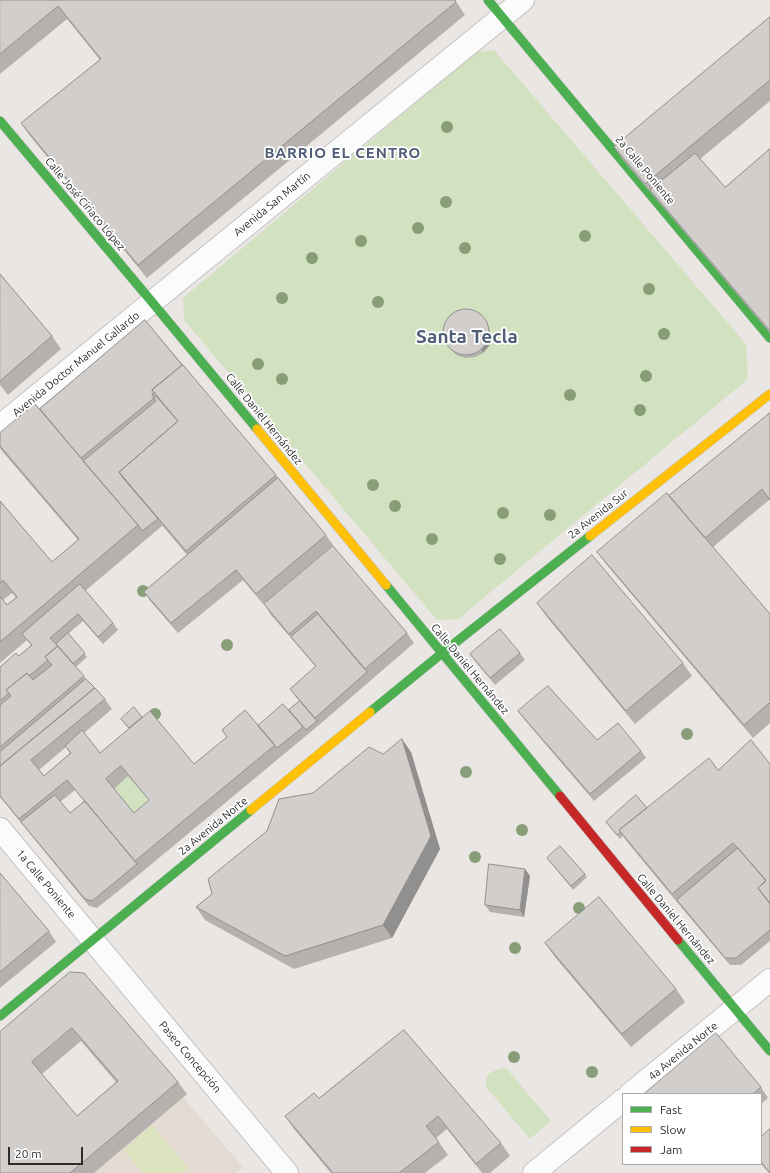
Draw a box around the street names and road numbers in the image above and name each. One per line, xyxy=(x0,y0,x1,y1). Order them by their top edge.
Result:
street label: 2a Calle Poniente xyxy=(612,133,678,207)
street label: Calle José Ciriaco López xyxy=(42,155,128,253)
street label: Avenida San Martín xyxy=(231,169,313,239)
street label: Avenida Doctor Manuel Gallardo xyxy=(10,309,142,419)
street label: Calle Daniel Hernández xyxy=(223,370,305,468)
street label: 2a Avenida Sur xyxy=(565,486,631,542)
street label: Calle Daniel Hernández xyxy=(428,621,512,717)
street label: 2a Avenida Norte xyxy=(176,794,250,858)
street label: 1a Calle Poniente xyxy=(13,847,79,921)
street label: Calle Daniel Hernández xyxy=(634,871,718,967)
street label: Paseo Concepción xyxy=(156,1018,224,1096)
street label: 4a Avenida Norte xyxy=(646,1019,720,1083)

